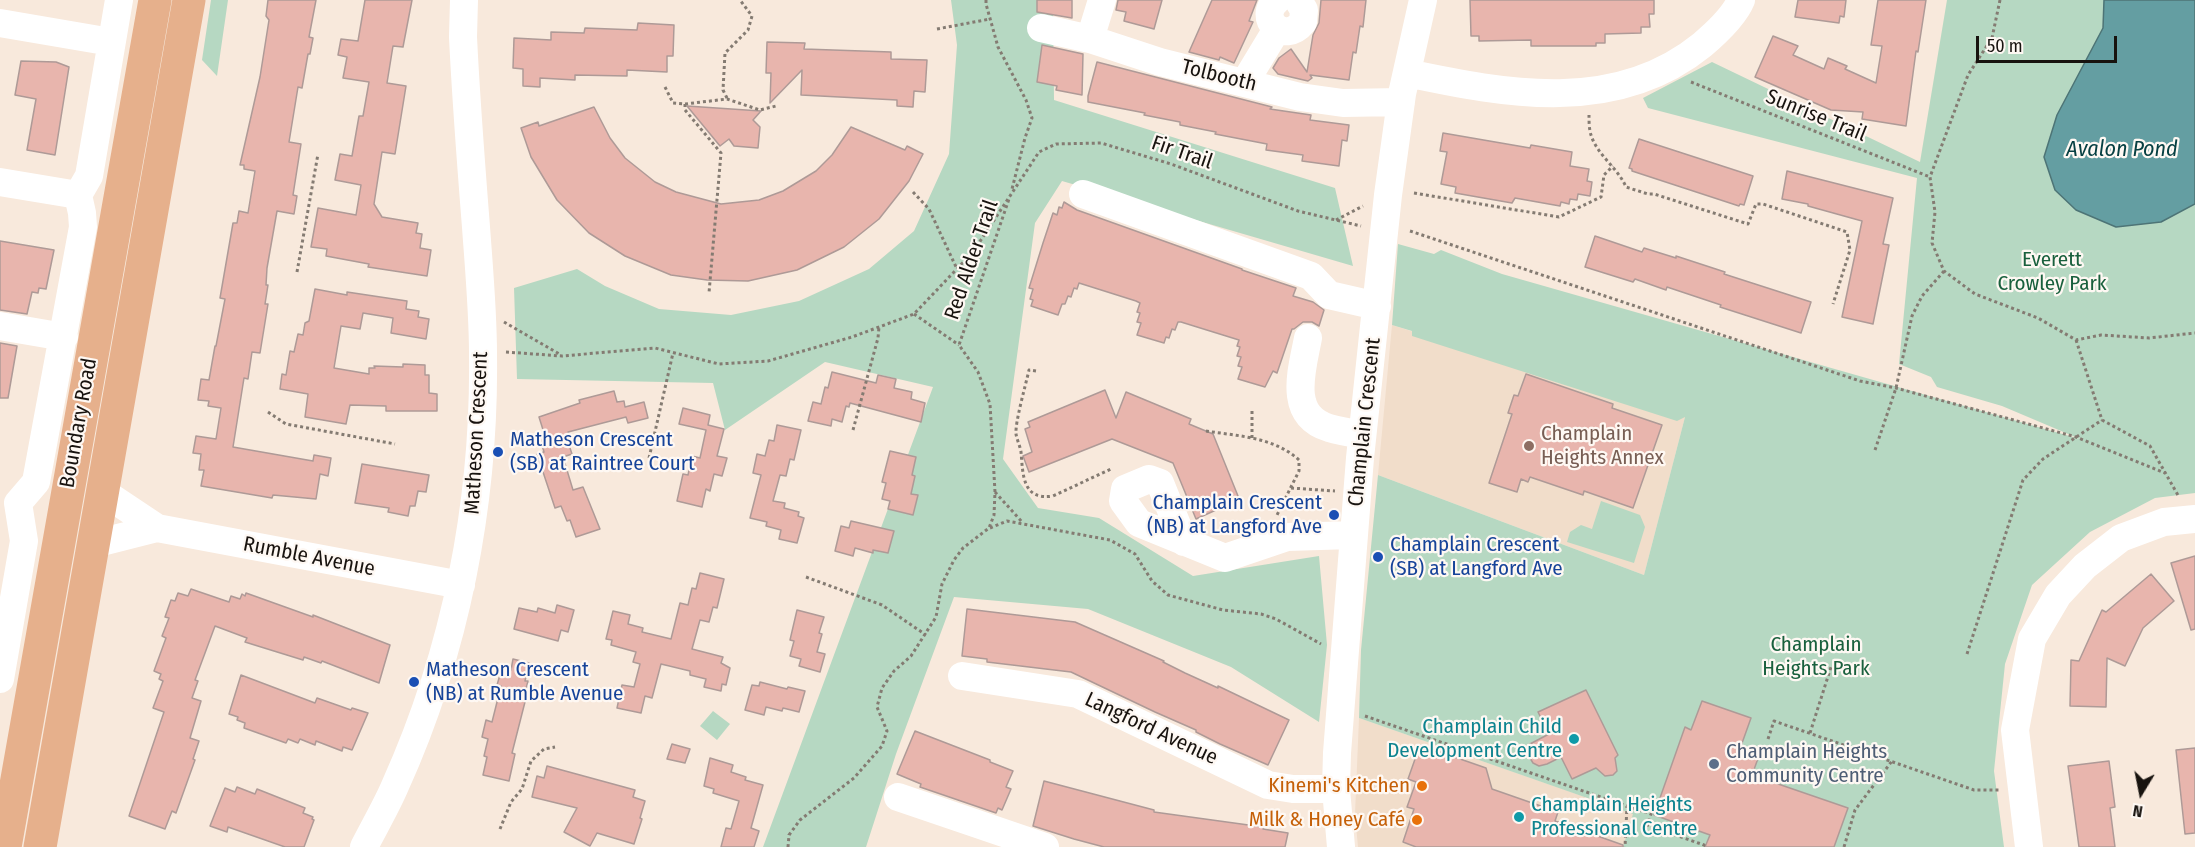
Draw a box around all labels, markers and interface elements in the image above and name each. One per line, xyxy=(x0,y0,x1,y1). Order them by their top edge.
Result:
scale bar xyxy=(1979,24,2120,62)
text: 50 m xyxy=(1987,35,2023,57)
street label: Tolbooth xyxy=(1179,55,1259,97)
street label: Sunrise Trail xyxy=(1762,84,1870,148)
street label: Fir Trail xyxy=(1148,131,1216,175)
water label: Avalon Pond xyxy=(2066,137,2178,163)
street label: Red Alder Trail xyxy=(940,197,1004,323)
park label: Everett Crowley Park xyxy=(1997,247,2107,297)
street label: Champlain Crescent xyxy=(1344,336,1386,508)
street label: Matheson Crescent xyxy=(460,351,494,515)
street label: Boundary Road xyxy=(55,356,103,490)
place label: Champlain Heights Annex xyxy=(1541,421,1664,471)
place label: Matheson Crescent (SB) at Raintree Court xyxy=(510,427,695,477)
marker: Champlain Heights Annex xyxy=(1522,439,1536,453)
marker: Matheson Crescent (SB) at Raintree Court xyxy=(491,445,505,459)
place label: Champlain Crescent (NB) at Langford Ave xyxy=(1147,490,1322,540)
marker: Champlain Crescent (NB) at Langford Ave xyxy=(1327,508,1341,522)
street label: Rumble Avenue xyxy=(241,532,377,582)
place label: Champlain Crescent (SB) at Langford Ave xyxy=(1390,532,1563,582)
marker: Champlain Crescent (SB) at Langford Ave xyxy=(1371,550,1385,564)
park label: Champlain Heights Park xyxy=(1762,632,1870,682)
place label: Matheson Crescent (NB) at Rumble Avenue xyxy=(426,657,623,707)
marker: Matheson Crescent (NB) at Rumble Avenue xyxy=(407,675,421,689)
street label: Langford Avenue xyxy=(1081,687,1221,771)
place label: Champlain Child Development Centre xyxy=(1387,714,1562,764)
marker: Champlain Child Development Centre xyxy=(1567,732,1581,746)
place label: Champlain Heights Community Centre xyxy=(1726,739,1887,789)
marker: Champlain Heights Community Centre xyxy=(1707,757,1721,771)
north arrow xyxy=(2111,763,2171,823)
place label: Kinemi's Kitchen xyxy=(1268,773,1410,799)
marker: Kinemi's Kitchen xyxy=(1415,779,1429,793)
place label: Champlain Heights Professional Centre xyxy=(1531,792,1697,842)
text: N xyxy=(2131,801,2144,821)
place label: Milk & Honey Café xyxy=(1249,807,1405,833)
marker: Champlain Heights Professional Centre xyxy=(1512,810,1526,824)
marker: Milk & Honey Café xyxy=(1410,813,1424,827)

